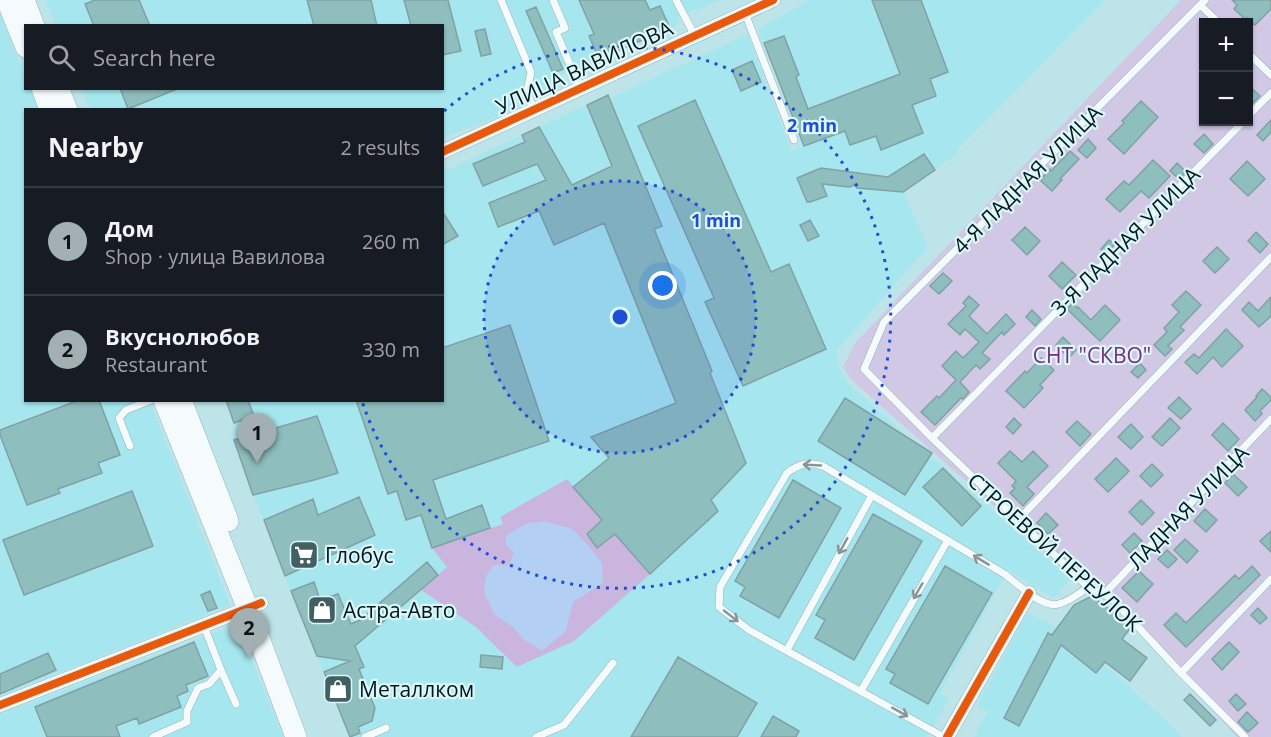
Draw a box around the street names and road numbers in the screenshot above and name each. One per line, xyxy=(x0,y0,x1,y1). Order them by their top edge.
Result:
street label: УЛИЦА ВАВИЛОВА xyxy=(491,13,678,120)
street label: 4-Я ЛАДНАЯ УЛИЦА xyxy=(946,98,1108,260)
street label: 3-Я ЛАДНАЯ УЛИЦА xyxy=(1044,160,1206,322)
street label: ЛАДНАЯ УЛИЦА xyxy=(1122,438,1255,575)
street label: СТРОЕВОЙ ПЕРЕУЛОК xyxy=(962,466,1148,638)

